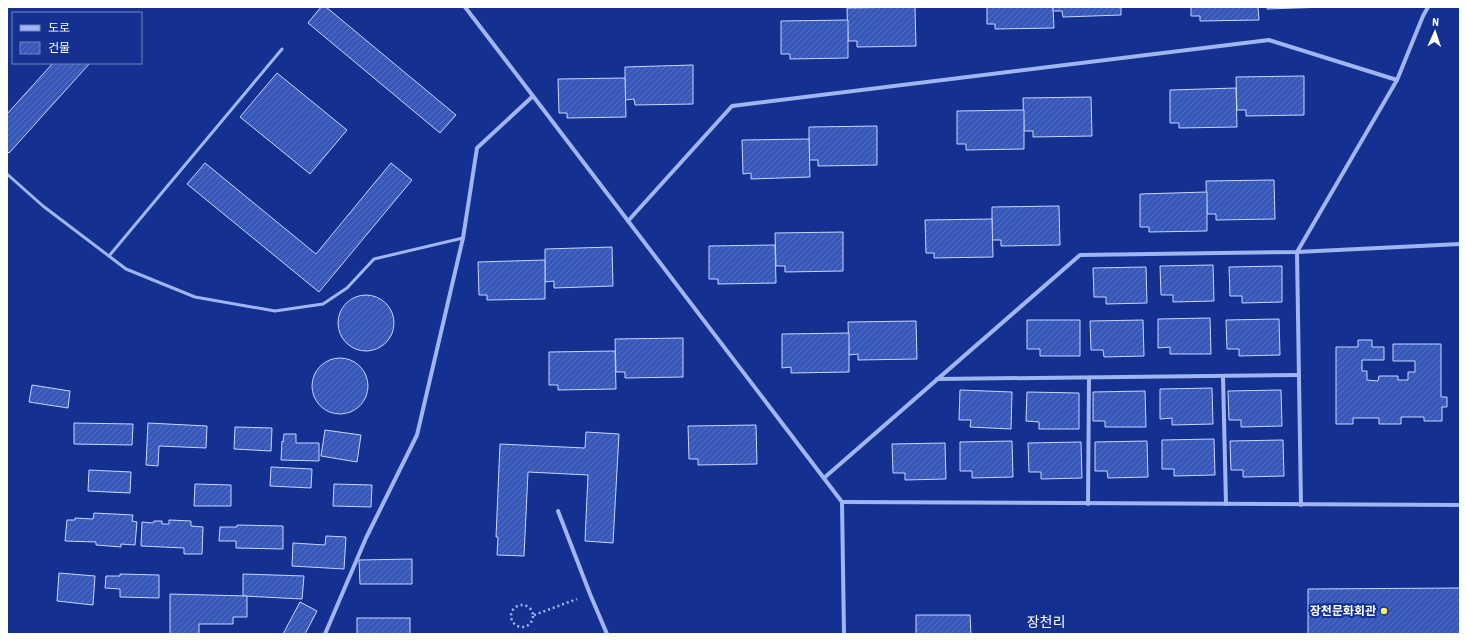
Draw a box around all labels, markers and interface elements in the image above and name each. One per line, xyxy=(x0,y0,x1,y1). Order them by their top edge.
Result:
legend xyxy=(12,12,142,64)
north arrow xyxy=(1415,12,1455,52)
text: N xyxy=(1432,16,1439,29)
text: 도로 xyxy=(48,21,70,35)
text: 건물 xyxy=(48,41,70,55)
place label: 장천문화회관 xyxy=(1310,604,1376,618)
marker: 장천문화회관 xyxy=(1379,606,1389,616)
district label: 장천리 xyxy=(1027,614,1065,630)

